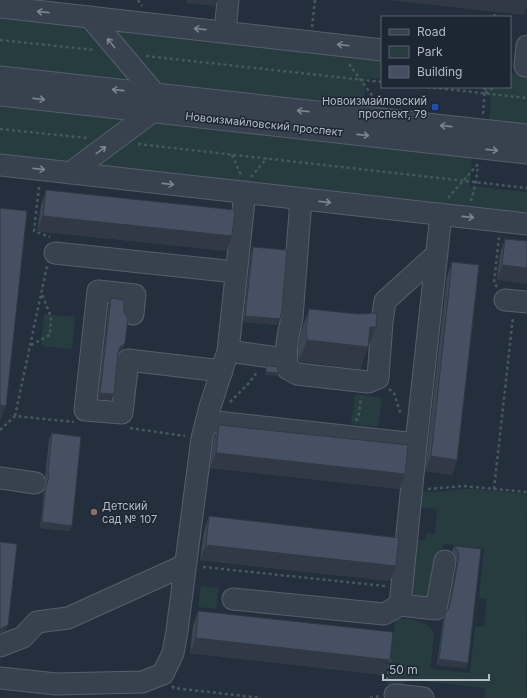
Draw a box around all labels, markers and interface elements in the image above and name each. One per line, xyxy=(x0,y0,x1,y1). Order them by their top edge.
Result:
one-way arrow xyxy=(37,8,50,16)
legend xyxy=(381,16,511,88)
text: Road xyxy=(417,24,446,39)
one-way arrow xyxy=(194,26,207,33)
one-way arrow xyxy=(107,38,116,49)
one-way arrow xyxy=(337,42,350,49)
text: Park xyxy=(417,44,443,59)
text: Building xyxy=(417,64,462,79)
one-way arrow xyxy=(112,86,125,94)
place label: Новоизмайловский проспект, 79 xyxy=(322,94,427,121)
one-way arrow xyxy=(32,96,45,103)
marker: Новоизмайловский проспект, 79 xyxy=(430,102,440,112)
one-way arrow xyxy=(297,107,310,114)
street label: Новоизмайловский проспект xyxy=(185,109,344,139)
one-way arrow xyxy=(440,123,453,130)
one-way arrow xyxy=(356,131,369,139)
one-way arrow xyxy=(95,145,106,154)
one-way arrow xyxy=(485,146,498,153)
one-way arrow xyxy=(32,166,45,173)
one-way arrow xyxy=(161,180,174,188)
one-way arrow xyxy=(318,198,331,205)
one-way arrow xyxy=(461,214,474,221)
place label: Детский сад № 107 xyxy=(102,499,157,526)
marker: Детский сад № 107 xyxy=(89,507,99,517)
scale bar xyxy=(383,656,489,682)
text: 50 m xyxy=(389,662,418,677)

